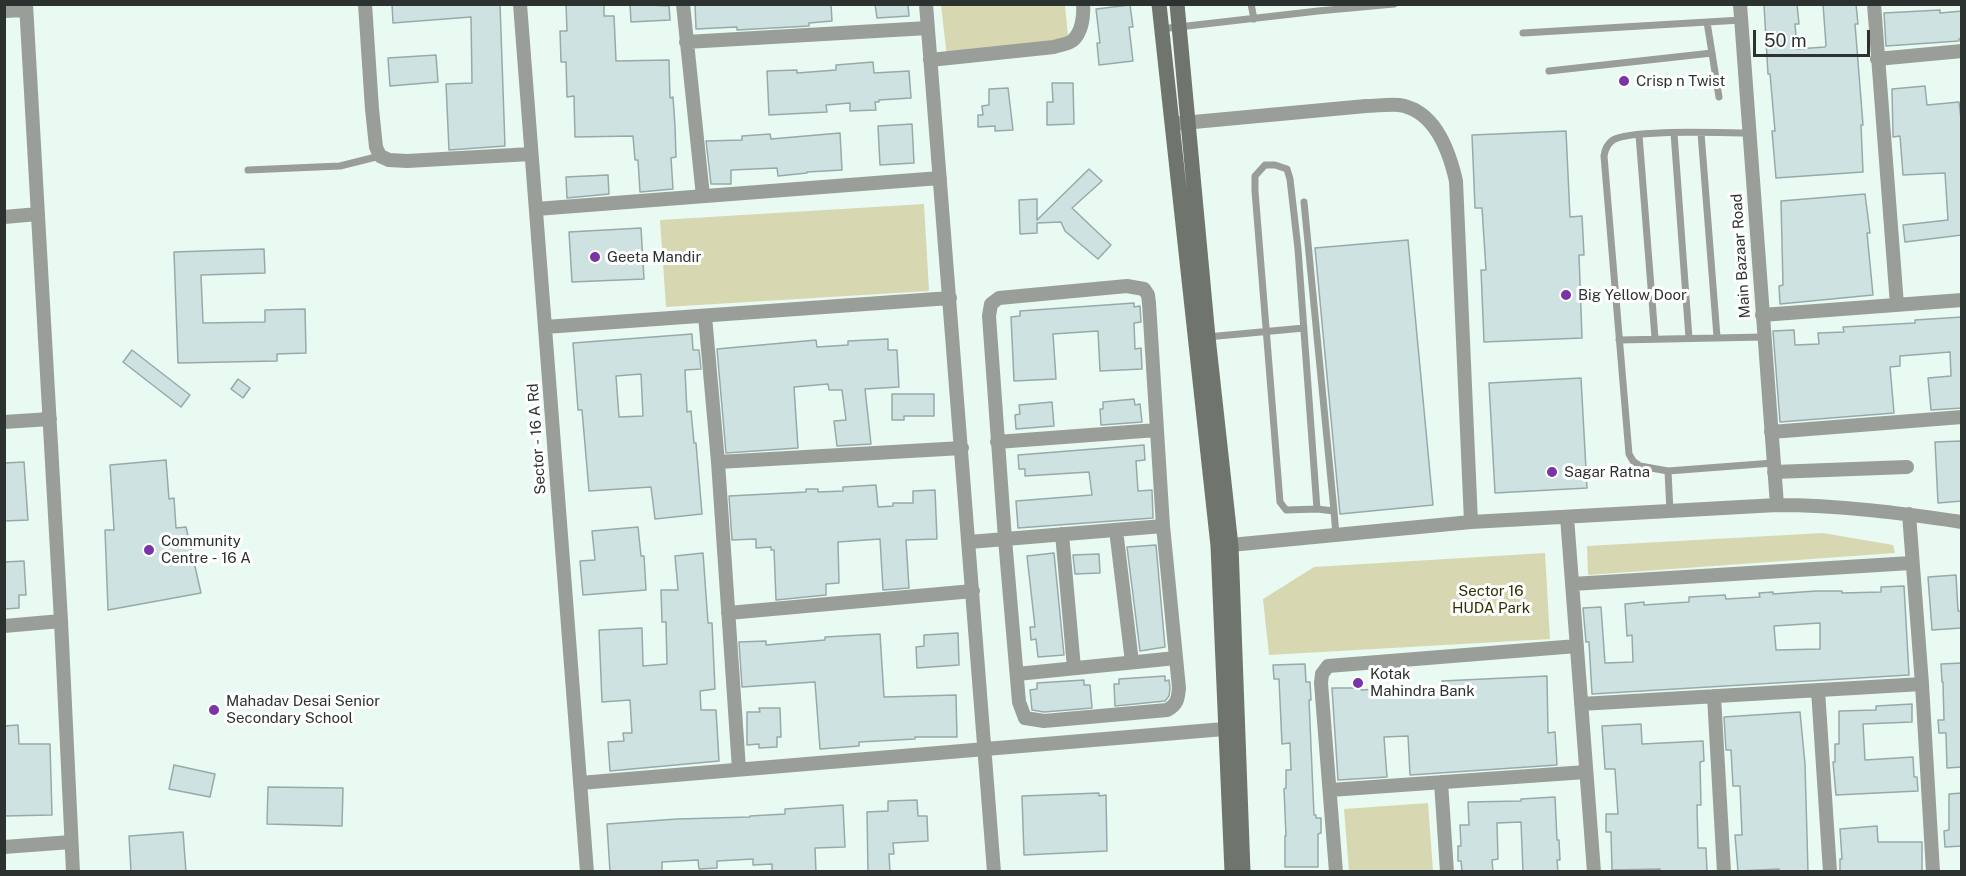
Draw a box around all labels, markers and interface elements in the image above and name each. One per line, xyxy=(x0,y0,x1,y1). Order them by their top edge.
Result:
scale bar xyxy=(1756,18,1873,56)
text: 50 m xyxy=(1764,30,1807,51)
place label: Crisp n Twist xyxy=(1636,72,1725,90)
marker: Crisp n Twist xyxy=(1617,74,1631,88)
street label: Main Bazaar Road xyxy=(1728,193,1754,319)
place label: Geeta Mandir xyxy=(607,248,701,266)
marker: Geeta Mandir xyxy=(588,250,602,264)
place label: Big Yellow Door xyxy=(1578,286,1687,304)
marker: Big Yellow Door xyxy=(1559,288,1573,302)
street label: Sector - 16 A Rd xyxy=(524,383,550,495)
place label: Sagar Ratna xyxy=(1564,463,1650,481)
marker: Sagar Ratna xyxy=(1545,465,1559,479)
place label: Community Centre - 16 A xyxy=(161,532,251,567)
marker: Community Centre - 16 A xyxy=(142,543,156,557)
park label: Sector 16 HUDA Park xyxy=(1452,582,1530,617)
place label: Kotak Mahindra Bank xyxy=(1370,665,1475,700)
marker: Kotak Mahindra Bank xyxy=(1351,676,1365,690)
place label: Mahadav Desai Senior Secondary School xyxy=(226,692,380,727)
marker: Mahadav Desai Senior Secondary School xyxy=(207,703,221,717)

